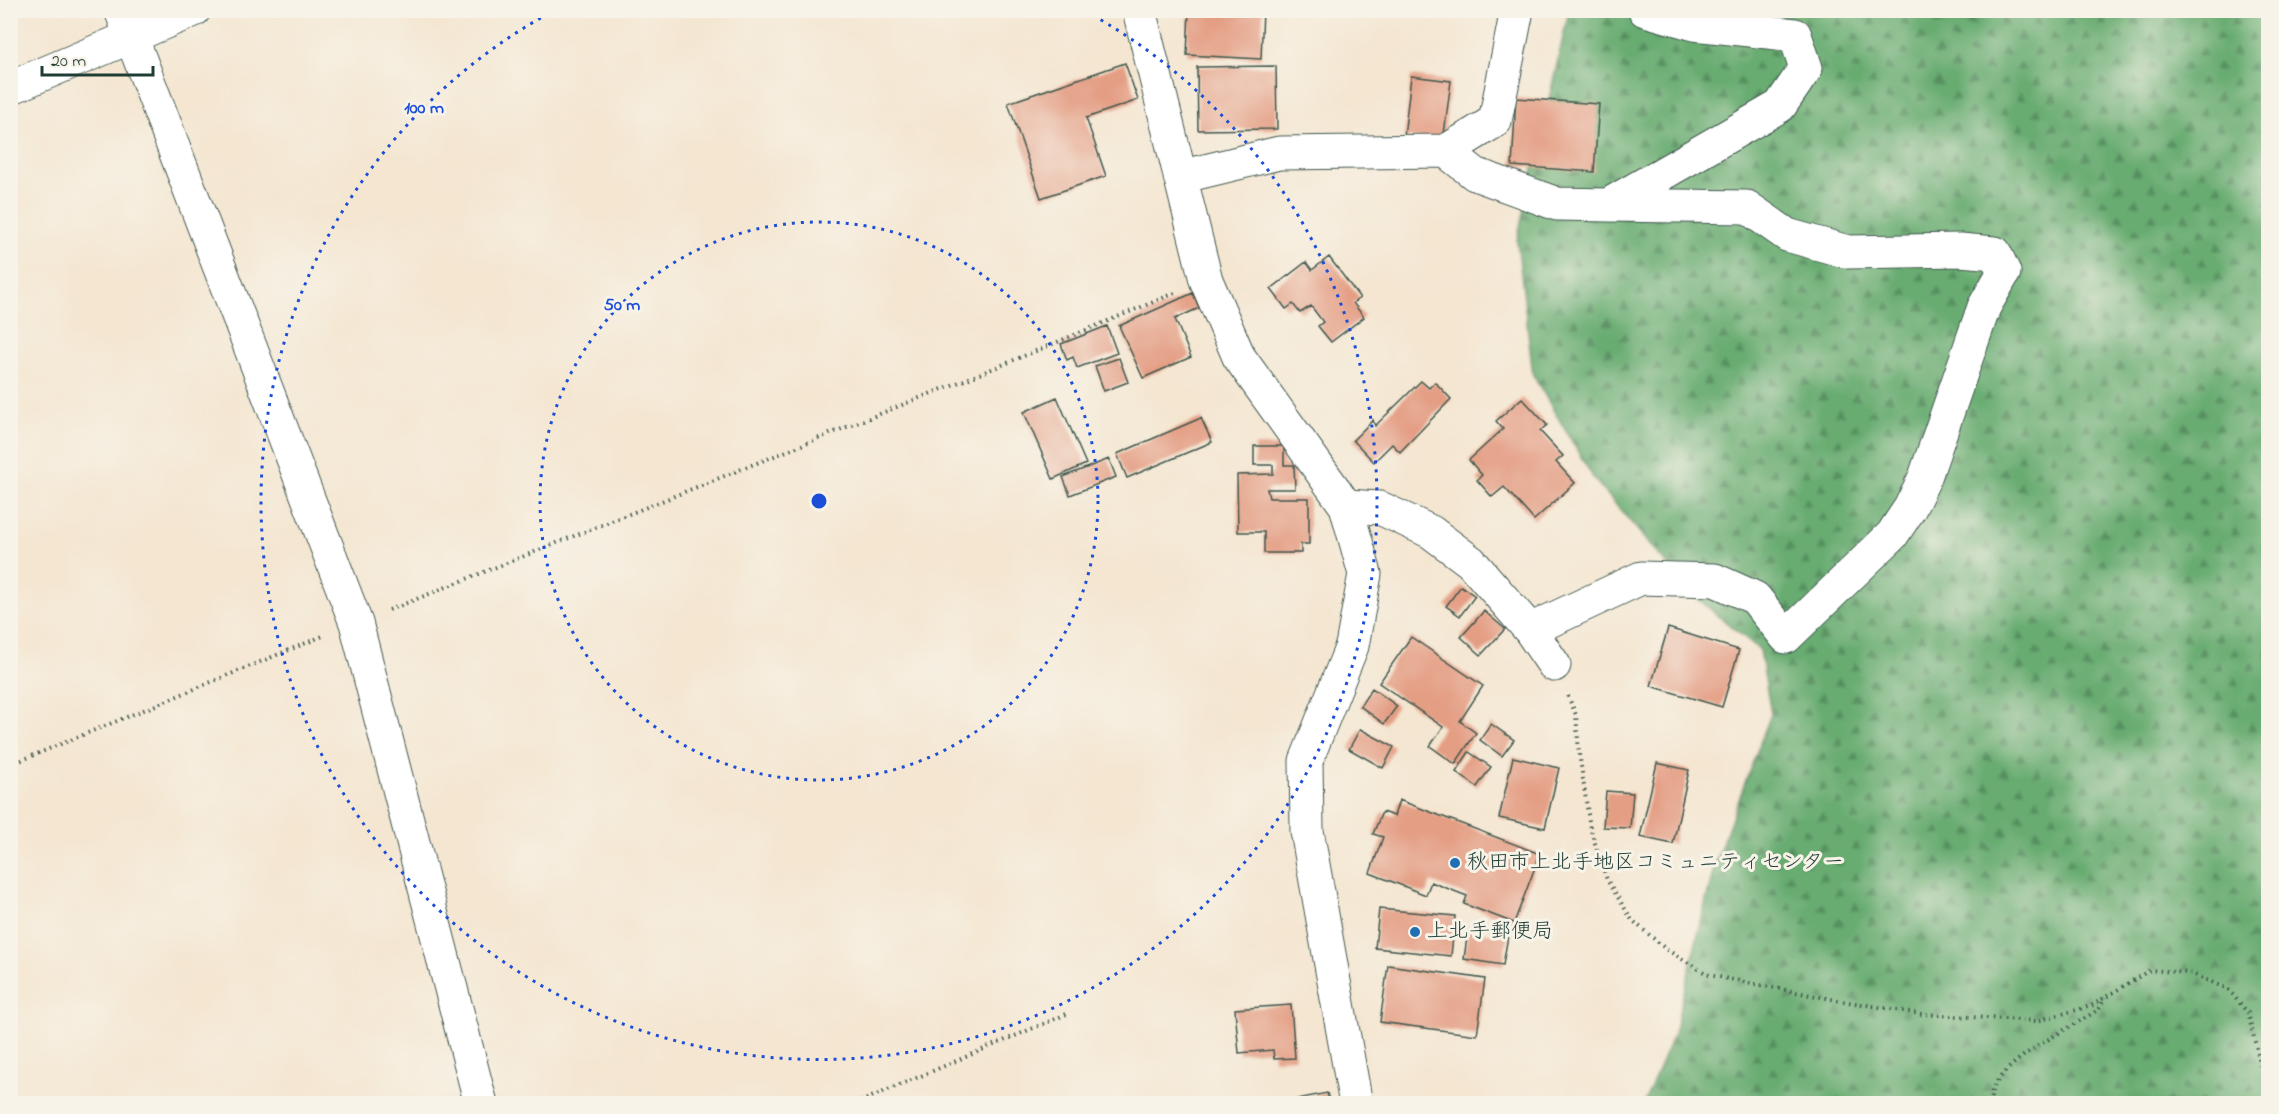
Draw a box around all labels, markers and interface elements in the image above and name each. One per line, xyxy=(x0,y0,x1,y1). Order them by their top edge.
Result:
scale bar xyxy=(42,39,153,77)
text: 20 m xyxy=(51,49,86,75)
text: 100 m xyxy=(404,96,444,122)
text: 50 m xyxy=(604,293,640,319)
centre of rings xyxy=(809,491,829,511)
place label: 秋田市上北手地区コミュニティセンター xyxy=(1467,848,1844,878)
marker: 秋田市上北手地区コミュニティセンター xyxy=(1448,856,1462,870)
place label: 上北手郵便局 xyxy=(1427,917,1553,947)
marker: 上北手郵便局 xyxy=(1408,925,1422,939)

